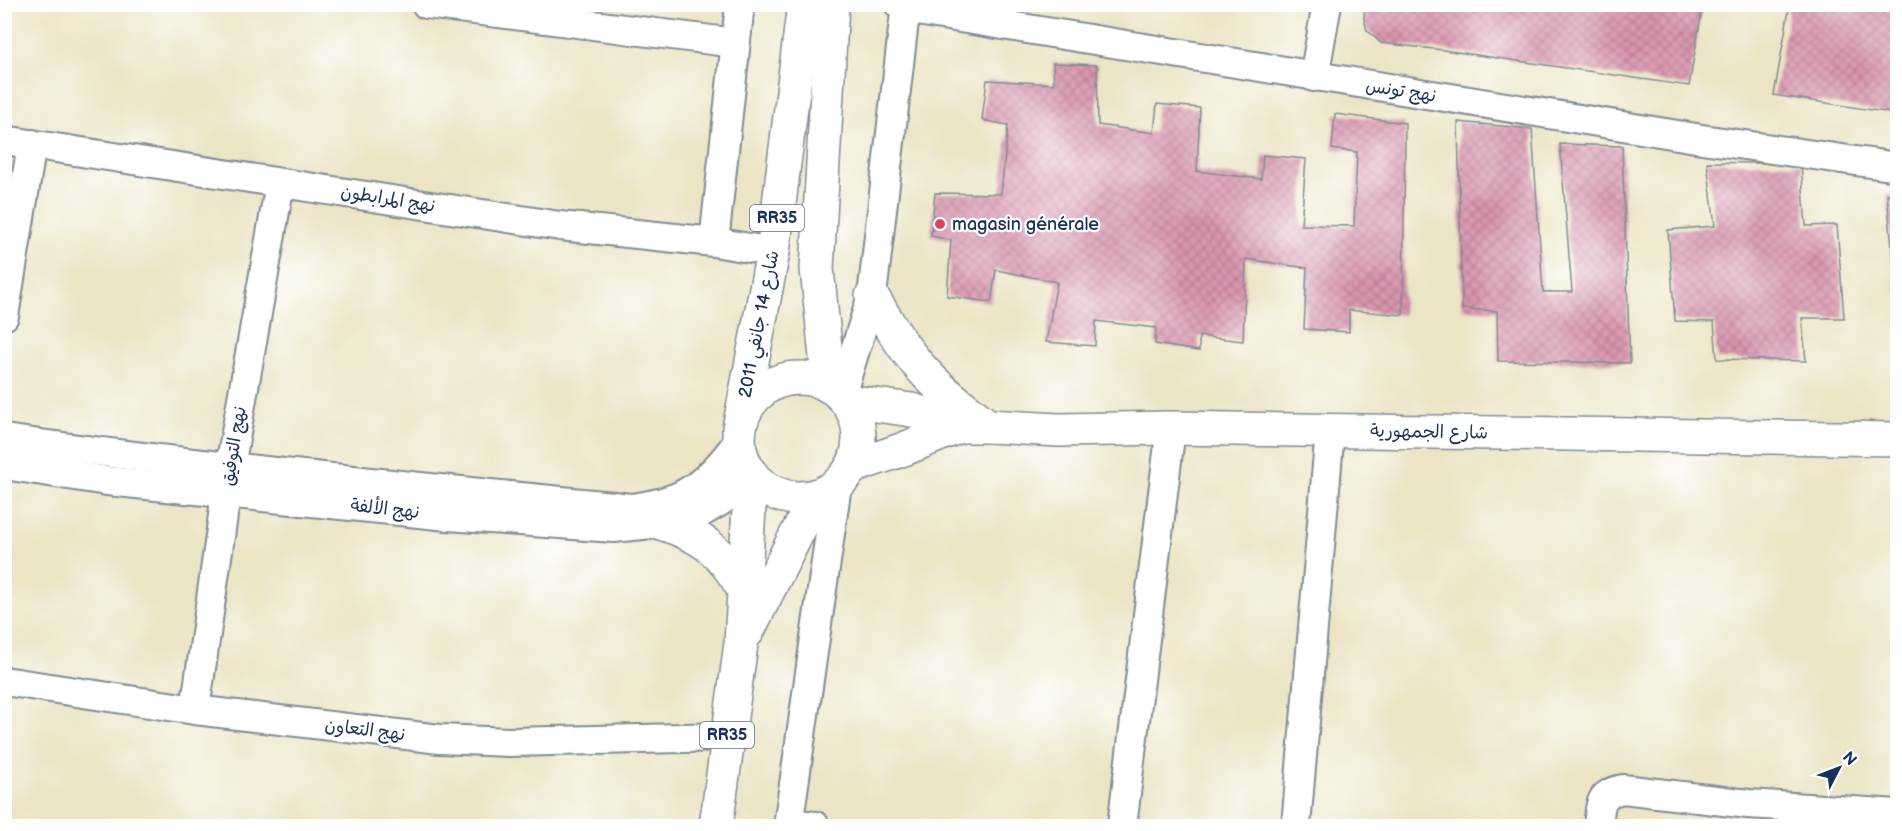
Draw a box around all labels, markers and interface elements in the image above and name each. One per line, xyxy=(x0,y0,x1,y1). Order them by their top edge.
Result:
street label: نهج تونس xyxy=(1364,75,1438,108)
street label: نهج المرابطون xyxy=(339,181,437,218)
road number: RR35 xyxy=(750,205,804,231)
place label: magasin générale xyxy=(952,214,1099,235)
marker: magasin générale xyxy=(933,217,947,231)
street label: شارع 14 جانفي 2011 xyxy=(734,249,788,400)
street label: نهج التوفيق xyxy=(217,405,252,487)
street label: شارع الجمهورية xyxy=(1370,420,1488,445)
street label: نهج الألفة xyxy=(349,493,421,524)
street label: نهج التعاون xyxy=(324,715,406,746)
road number: RR35 xyxy=(700,722,754,748)
north arrow xyxy=(1809,738,1869,798)
text: N xyxy=(1838,748,1860,770)

